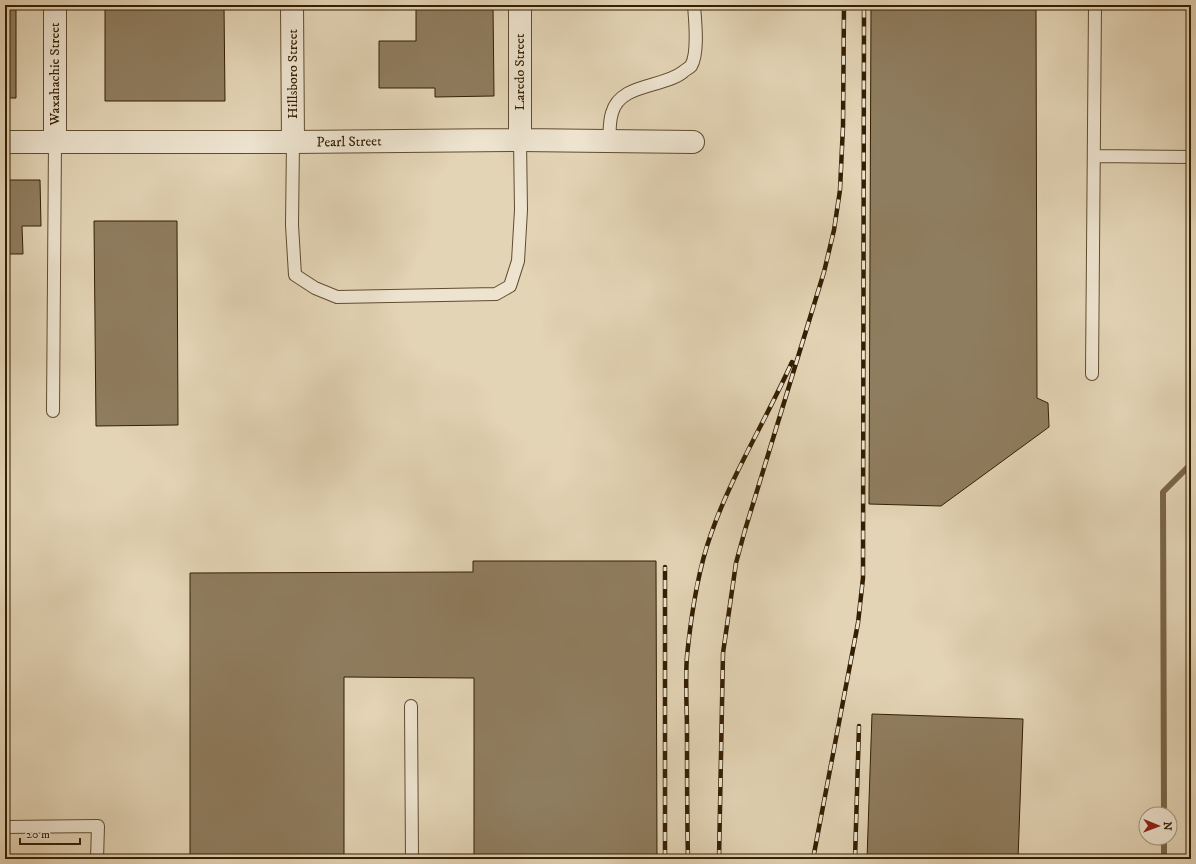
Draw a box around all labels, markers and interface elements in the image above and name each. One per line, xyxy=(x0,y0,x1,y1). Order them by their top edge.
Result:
street label: Waxahachie Street xyxy=(46,22,64,126)
street label: Hillsboro Street xyxy=(284,29,302,119)
street label: Laredo Street xyxy=(511,33,529,110)
street label: Pearl Street xyxy=(316,132,382,152)
north arrow xyxy=(1138,806,1178,846)
scale bar xyxy=(20,820,80,846)
text: N xyxy=(1160,822,1174,831)
text: 20 m xyxy=(26,827,50,842)

